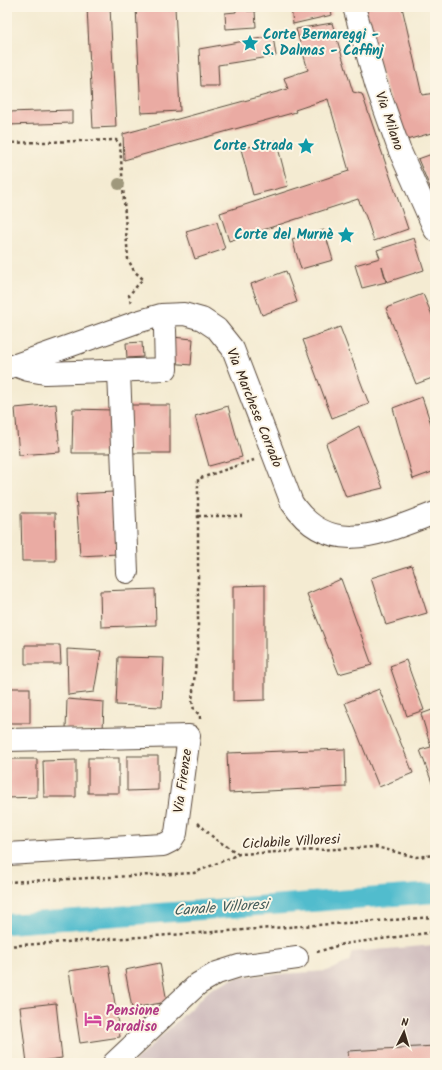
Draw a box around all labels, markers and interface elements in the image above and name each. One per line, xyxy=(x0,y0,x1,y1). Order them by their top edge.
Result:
place label: Corte Bernareggi - S. Dalmas - Caffinj xyxy=(263,24,385,62)
place icon: Corte Bernareggi - S. Dalmas - Caffinj xyxy=(240,33,260,53)
street label: Via Milano xyxy=(369,89,409,153)
place label: Corte Strada xyxy=(213,135,293,157)
place icon: Corte Strada xyxy=(296,136,316,156)
place label: Corte del Murnè xyxy=(234,224,334,246)
place icon: Corte del Murnè xyxy=(336,225,356,245)
street label: Via Marchese Corrado xyxy=(220,345,288,471)
street label: Via Firenze xyxy=(168,747,198,814)
street label: Ciclabile Villoresi xyxy=(241,828,341,856)
water label: Canale Villoresi xyxy=(173,892,273,923)
place label: Pensione Paradiso xyxy=(106,1000,160,1038)
hotel icon: Pensione Paradiso xyxy=(83,1009,103,1029)
north arrow xyxy=(384,1012,424,1052)
text: N xyxy=(401,1014,409,1032)

